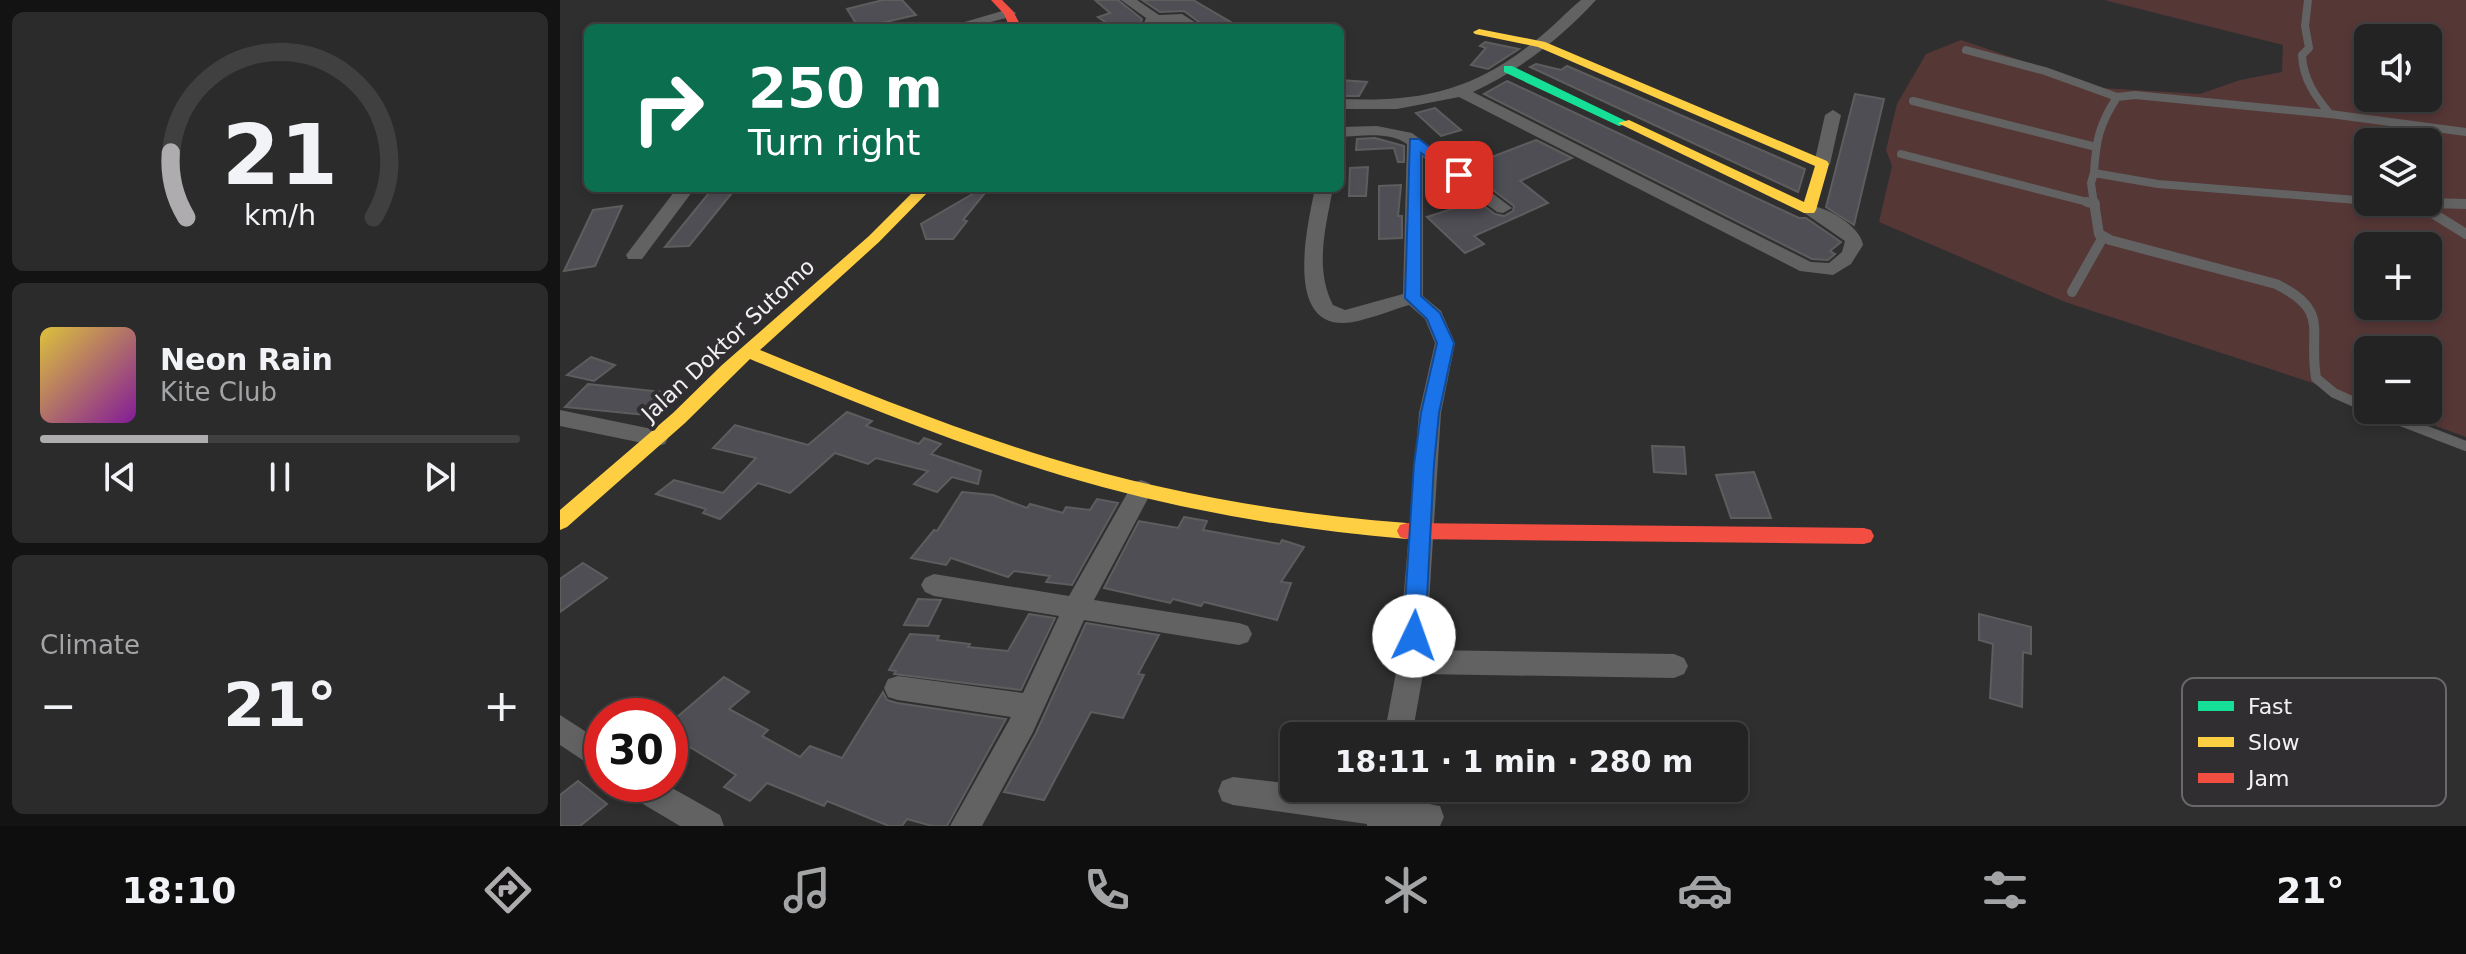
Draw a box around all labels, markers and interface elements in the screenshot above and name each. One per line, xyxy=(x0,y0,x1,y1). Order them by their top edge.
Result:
map controls xyxy=(2354,24,2442,424)
button: sound xyxy=(2354,24,2442,112)
text: 250 m xyxy=(748,55,943,120)
icon: right xyxy=(616,56,720,160)
text: 21 xyxy=(222,106,338,203)
text: Turn right xyxy=(748,122,920,163)
button: layers xyxy=(2354,128,2442,216)
pin xyxy=(1425,141,1493,209)
icon: arrive xyxy=(1437,153,1481,197)
text: km/h xyxy=(244,198,316,232)
button: + xyxy=(2354,232,2442,320)
street label: Jalan Doktor Sutomo xyxy=(635,254,819,428)
button: − xyxy=(2354,336,2442,424)
text: Neon Rain xyxy=(160,342,333,377)
text: Kite Club xyxy=(160,377,277,407)
icon: previous xyxy=(98,455,142,499)
icon: pause xyxy=(258,455,302,499)
icon: next xyxy=(418,455,462,499)
position arrow xyxy=(1372,594,1456,678)
text: Climate xyxy=(40,630,140,660)
text: 21° xyxy=(223,670,337,740)
legend xyxy=(2182,678,2446,806)
text: − xyxy=(40,680,77,731)
text: + xyxy=(483,680,520,731)
text: Fast xyxy=(2248,694,2293,719)
speed limit sign: 30 xyxy=(584,698,688,802)
text: Slow xyxy=(2248,730,2300,755)
text: 18:11 · 1 min · 280 m xyxy=(1335,744,1693,779)
text: Jam xyxy=(2246,766,2289,791)
icon: directions xyxy=(480,862,536,918)
icon: music xyxy=(779,862,835,918)
icon: phone xyxy=(1079,862,1135,918)
icon: climate xyxy=(1378,862,1434,918)
icon: car xyxy=(1677,862,1733,918)
icon: filters xyxy=(1977,862,2033,918)
text: 18:10 xyxy=(122,870,236,911)
text: 21° xyxy=(2276,870,2344,911)

